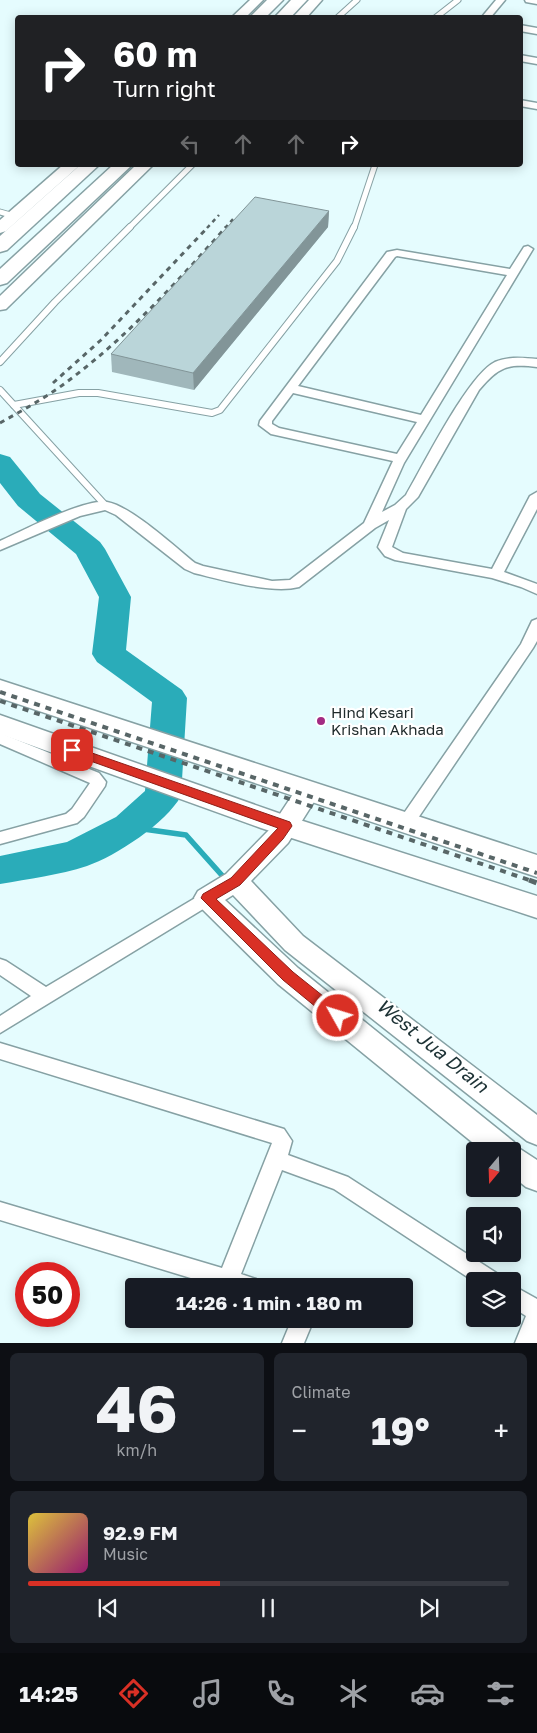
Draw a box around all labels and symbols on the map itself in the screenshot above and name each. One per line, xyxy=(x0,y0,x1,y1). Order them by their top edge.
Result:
place label: Hind Kesari Krishan Akhada xyxy=(331,703,444,738)
marker: Hind Kesari Krishan Akhada xyxy=(315,715,327,727)
pin xyxy=(51,729,93,771)
position arrow xyxy=(311,989,363,1041)
water label: West Jua Drain xyxy=(373,993,494,1098)
north arrow xyxy=(466,1142,521,1198)
speed limit sign: 50 xyxy=(15,1262,80,1327)

